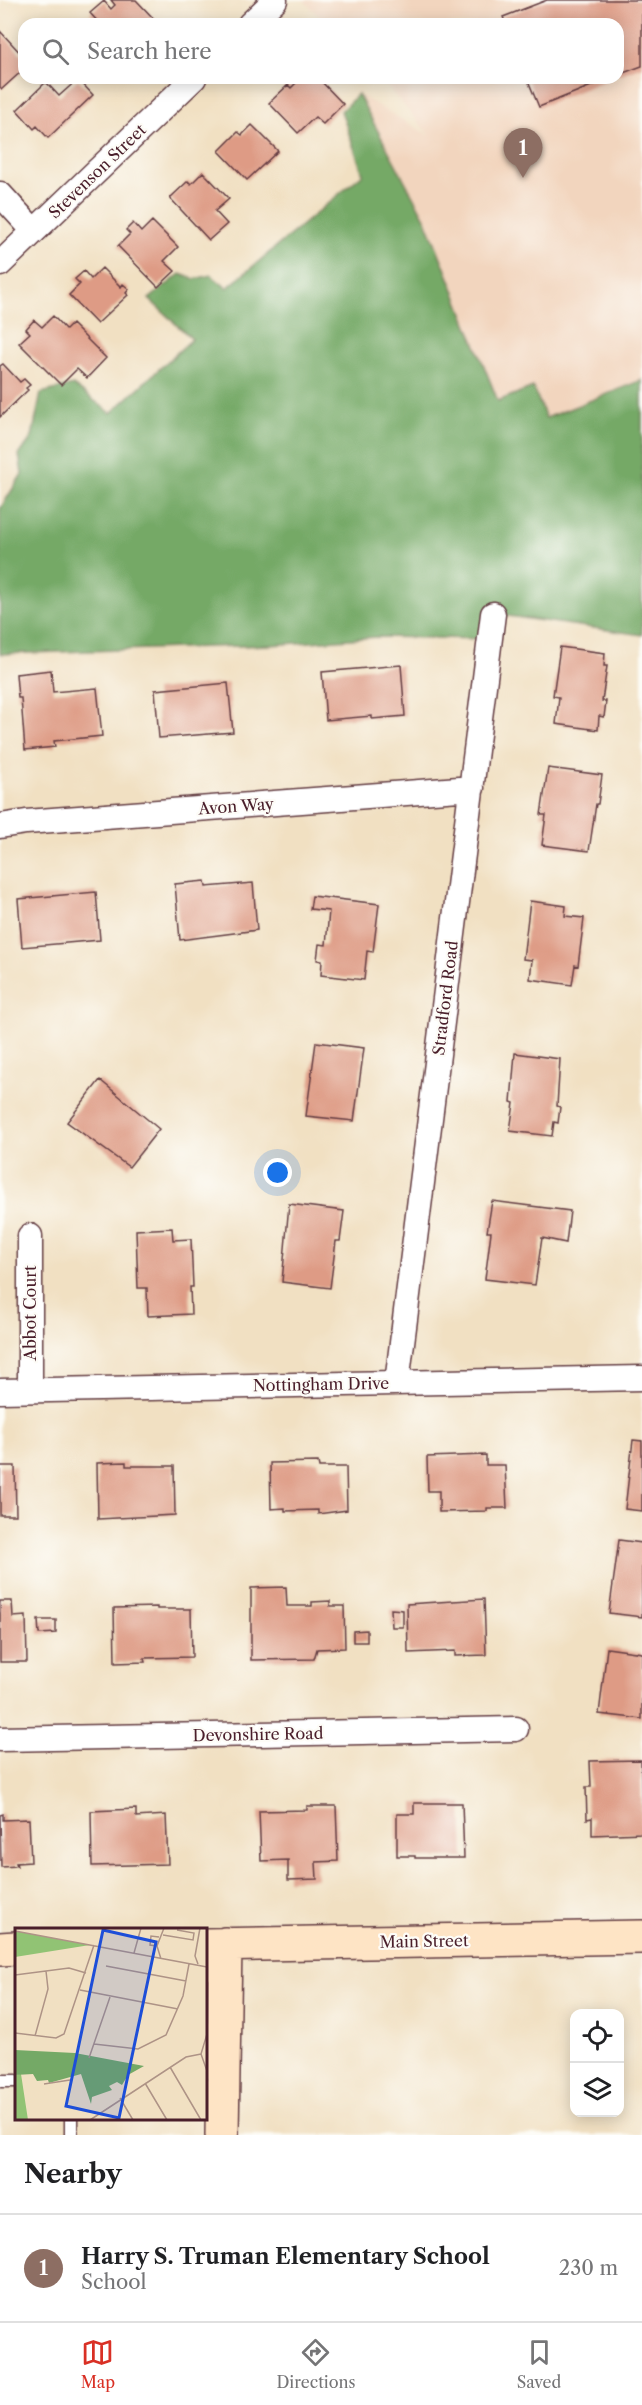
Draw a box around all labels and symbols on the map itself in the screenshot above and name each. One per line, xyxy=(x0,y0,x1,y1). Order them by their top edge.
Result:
street label: Stevenson Street xyxy=(44,119,150,222)
pin: 1 xyxy=(504,128,542,178)
street label: Avon Way xyxy=(197,793,275,819)
street label: Stradford Road xyxy=(428,939,462,1057)
your location xyxy=(263,1158,292,1187)
street label: Abbot Court xyxy=(20,1265,40,1362)
street label: Nottingham Drive xyxy=(253,1373,389,1395)
street label: Devonshire Road xyxy=(192,1723,324,1745)
inset map xyxy=(15,1928,207,2120)
street label: Main Street xyxy=(379,1930,469,1952)

